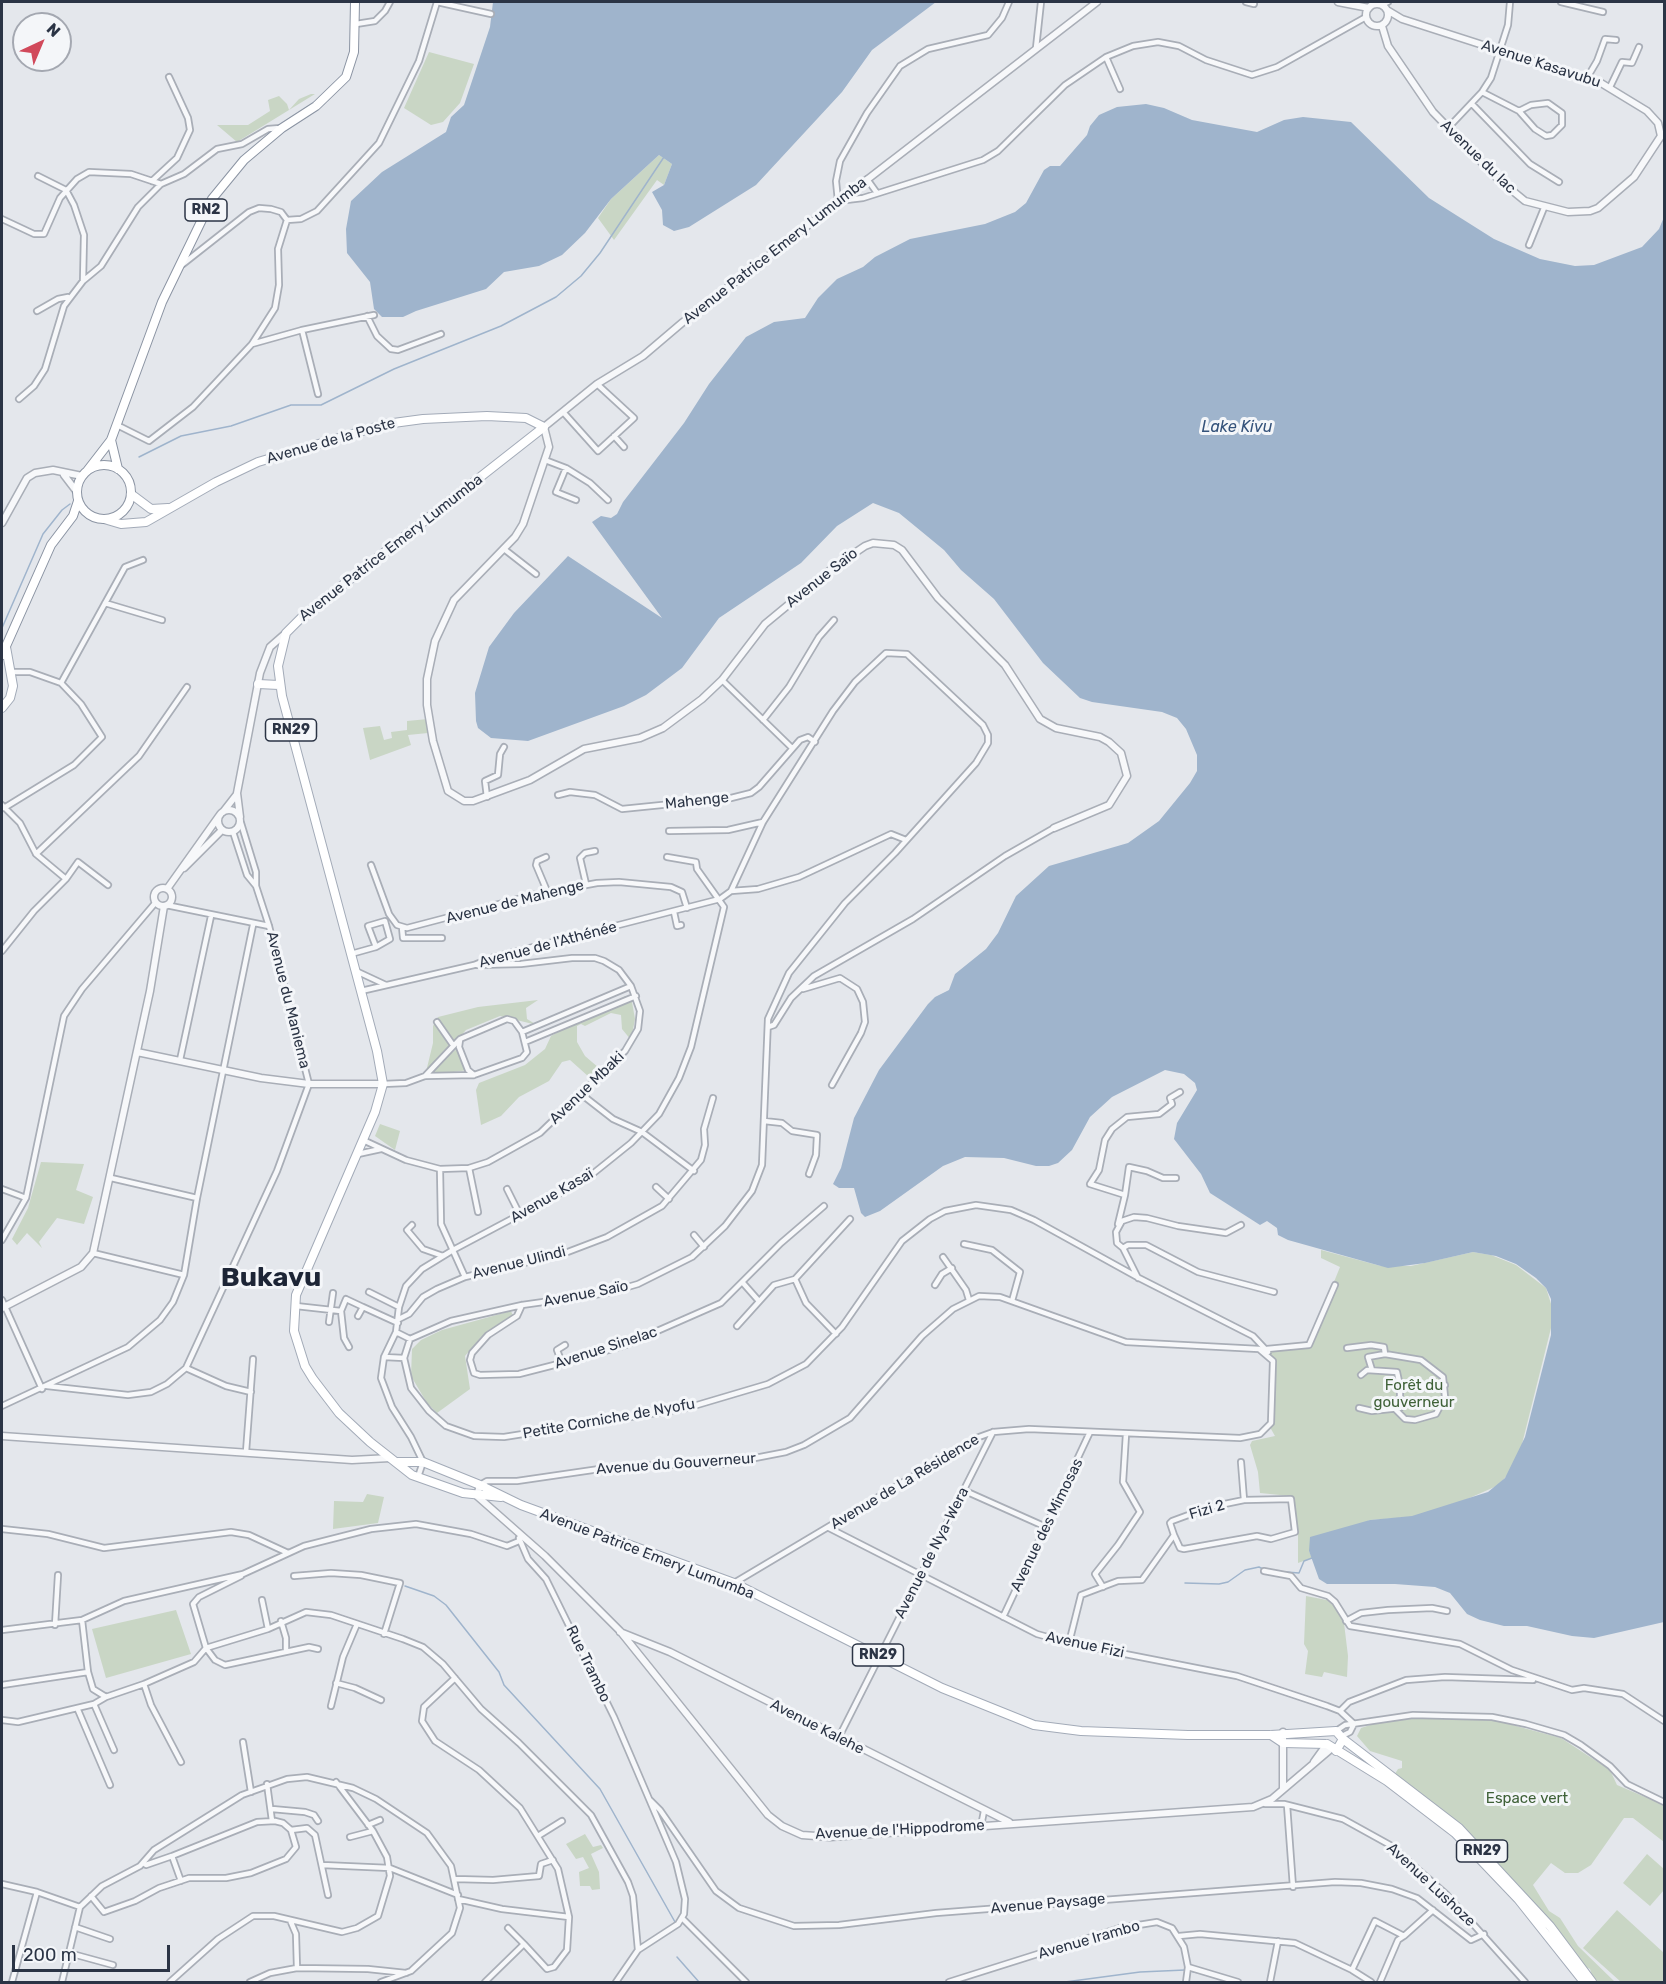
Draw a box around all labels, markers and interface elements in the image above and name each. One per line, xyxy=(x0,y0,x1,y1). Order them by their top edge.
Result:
north arrow xyxy=(12,12,72,72)
text: N xyxy=(43,19,64,41)
street label: Avenue Kasavubu xyxy=(1479,36,1603,92)
street label: Avenue du lac xyxy=(1436,116,1520,198)
street label: Avenue Patrice Emery Lumumba xyxy=(680,174,870,328)
road number: RN2 xyxy=(185,199,227,221)
street label: Avenue de la Poste xyxy=(265,414,397,468)
water label: Lake Kivu xyxy=(1202,417,1272,437)
street label: Avenue Patrice Emery Lumumba xyxy=(296,471,486,625)
street label: Avenue Saïo xyxy=(783,544,861,612)
road number: RN29 xyxy=(266,719,316,741)
street label: Mahenge xyxy=(664,789,730,813)
street label: Avenue de Mahenge xyxy=(444,876,586,928)
street label: Avenue de l'Athénée xyxy=(477,918,619,972)
street label: Avenue du Maniema xyxy=(262,930,314,1070)
street label: Avenue Mbaki xyxy=(546,1048,628,1128)
street label: Avenue Kasaï xyxy=(507,1165,597,1227)
street label: Avenue Ulindi xyxy=(470,1243,568,1283)
district label: Bukavu xyxy=(221,1262,321,1294)
street label: Avenue Saïo xyxy=(542,1277,630,1311)
street label: Avenue Sinelac xyxy=(552,1323,660,1373)
park label: Forêt du gouverneur xyxy=(1374,1377,1454,1412)
street label: Petite Corniche de Nyofu xyxy=(521,1395,697,1443)
street label: Avenue de La Résidence xyxy=(827,1430,983,1534)
street label: Avenue du Gouverneur xyxy=(596,1449,756,1479)
street label: Avenue des Mimosas xyxy=(1007,1455,1087,1595)
street label: Avenue de Nya-Wera xyxy=(891,1484,973,1622)
street label: Fizi 2 xyxy=(1187,1496,1227,1524)
street label: Avenue Patrice Emery Lumumba xyxy=(537,1505,757,1603)
street label: Rue Trambo xyxy=(562,1623,614,1705)
street label: Avenue Fizi xyxy=(1044,1628,1126,1662)
road number: RN29 xyxy=(852,1644,904,1666)
street label: Avenue Kalehe xyxy=(767,1696,867,1758)
park label: Espace vert xyxy=(1486,1790,1568,1808)
street label: Avenue de l'Hippodrome xyxy=(815,1817,985,1843)
street label: Avenue Lushoze xyxy=(1383,1839,1479,1931)
road number: RN29 xyxy=(1456,1840,1508,1862)
street label: Avenue Paysage xyxy=(990,1890,1106,1918)
street label: Avenue Irambo xyxy=(1036,1917,1142,1963)
scale bar xyxy=(15,1933,172,1971)
text: 200 m xyxy=(23,1944,77,1966)

